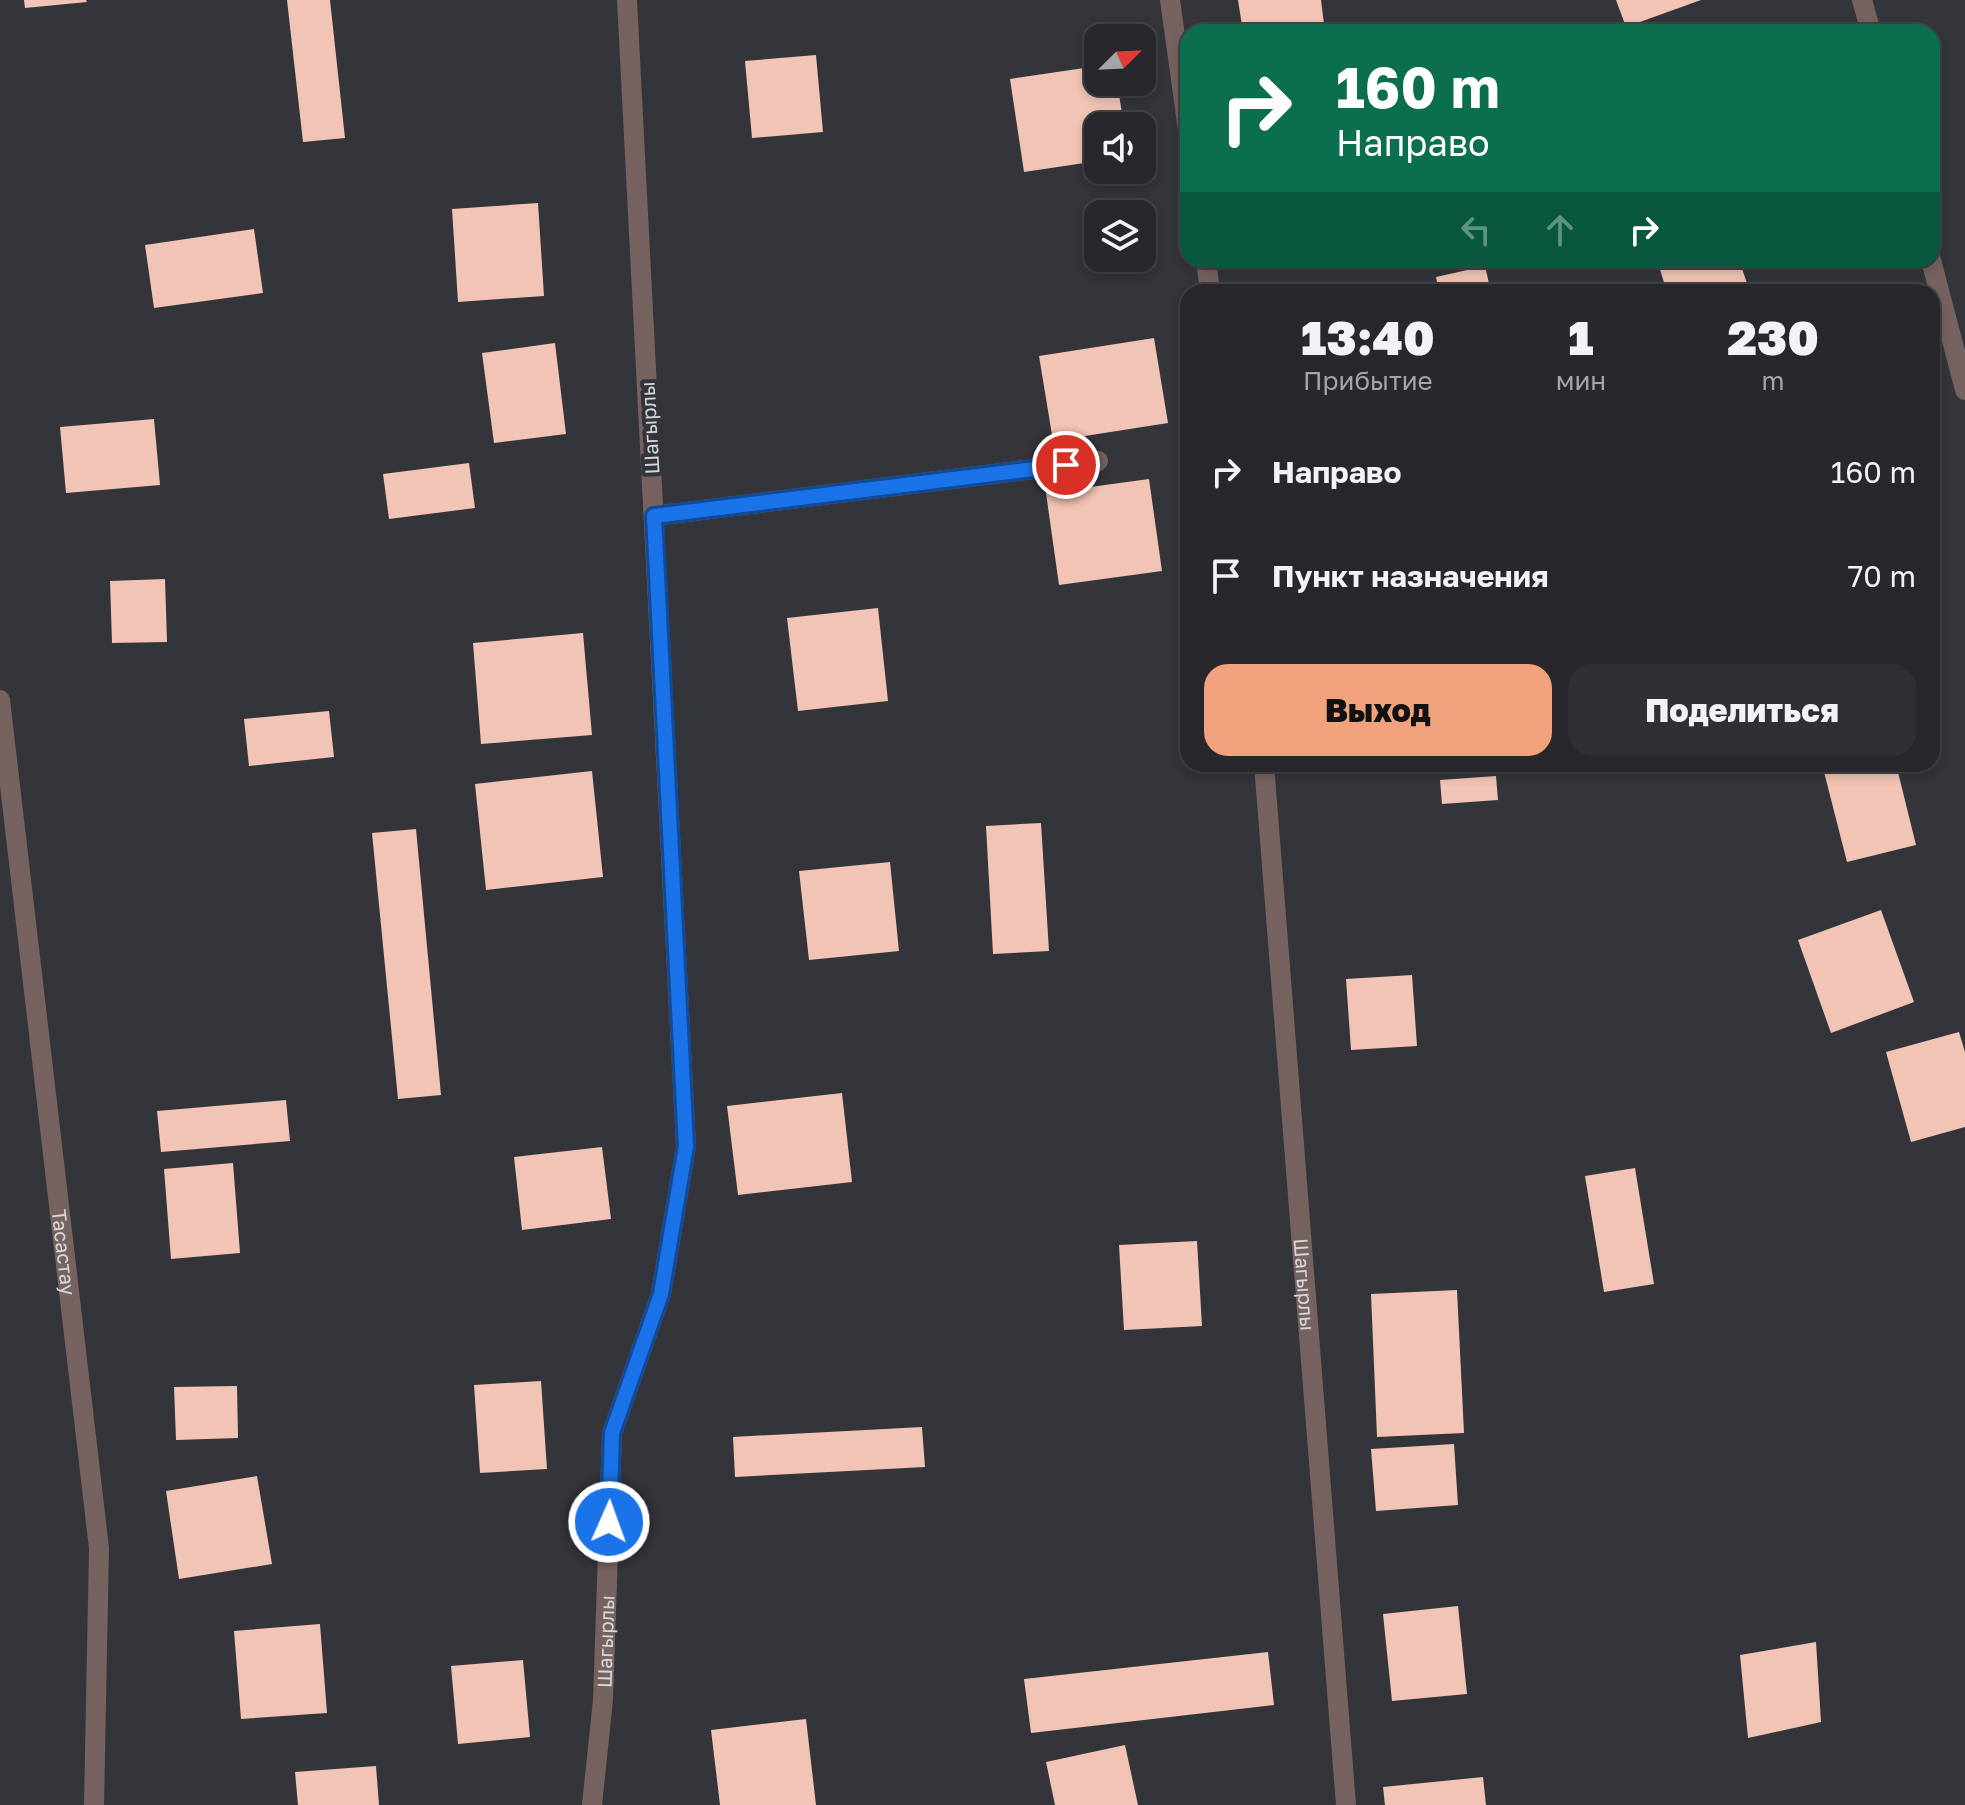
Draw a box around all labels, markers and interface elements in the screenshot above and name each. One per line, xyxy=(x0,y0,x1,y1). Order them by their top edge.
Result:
north arrow xyxy=(1084,24,1156,96)
map controls xyxy=(1084,24,1156,272)
text: 160 m xyxy=(1336,53,1500,120)
icon: right xyxy=(1204,56,1308,160)
button: sound xyxy=(1084,112,1156,184)
text: Направо xyxy=(1336,121,1490,164)
button: layers xyxy=(1084,200,1156,272)
icon: left xyxy=(1454,208,1498,252)
icon: ahead xyxy=(1538,208,1582,252)
icon: right xyxy=(1622,208,1666,252)
text: 13:40 xyxy=(1301,308,1435,366)
text: 1 xyxy=(1568,308,1594,366)
text: 230 xyxy=(1727,308,1819,366)
text: Прибытие xyxy=(1303,365,1433,396)
text: мин xyxy=(1556,365,1606,396)
text: m xyxy=(1762,365,1785,396)
street label: Шагырлы xyxy=(635,381,663,475)
pin xyxy=(1032,431,1100,499)
icon: arrive xyxy=(1044,443,1088,487)
icon: right xyxy=(1204,450,1248,494)
text: Направо xyxy=(1272,454,1401,490)
text: 160 m xyxy=(1831,454,1916,490)
icon: arrive xyxy=(1204,554,1248,598)
text: Пункт назначения xyxy=(1272,558,1549,594)
text: 70 m xyxy=(1847,558,1916,594)
button: Выход xyxy=(1204,664,1552,756)
button: Поделиться xyxy=(1568,664,1916,756)
street label: Тасастау xyxy=(48,1208,81,1297)
street label: Шагырлы xyxy=(1289,1237,1321,1332)
position arrow xyxy=(567,1480,651,1564)
street label: Шагырлы xyxy=(591,1595,619,1688)

